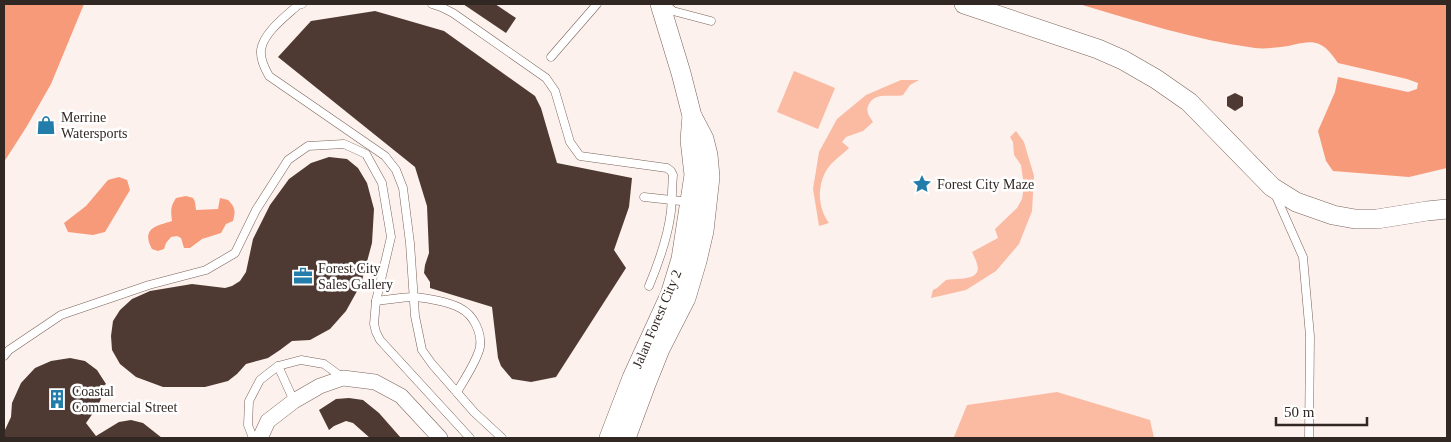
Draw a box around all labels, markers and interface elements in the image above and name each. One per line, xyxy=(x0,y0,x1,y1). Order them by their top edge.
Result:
place label: Merrine Watersports xyxy=(61,110,128,141)
shop icon: Merrine Watersports xyxy=(35,114,57,136)
place icon: Forest City Maze xyxy=(911,173,933,195)
place label: Forest City Maze xyxy=(937,177,1034,192)
place label: Forest City Sales Gallery xyxy=(318,261,393,292)
office icon: Forest City Sales Gallery xyxy=(292,265,314,287)
street label: Jalan Forest City 2 xyxy=(630,268,684,370)
place label: Coastal Commercial Street xyxy=(72,384,177,415)
building icon: Coastal Commercial Street xyxy=(46,388,68,410)
scale bar xyxy=(1276,394,1367,426)
text: 50 m xyxy=(1284,404,1315,420)

